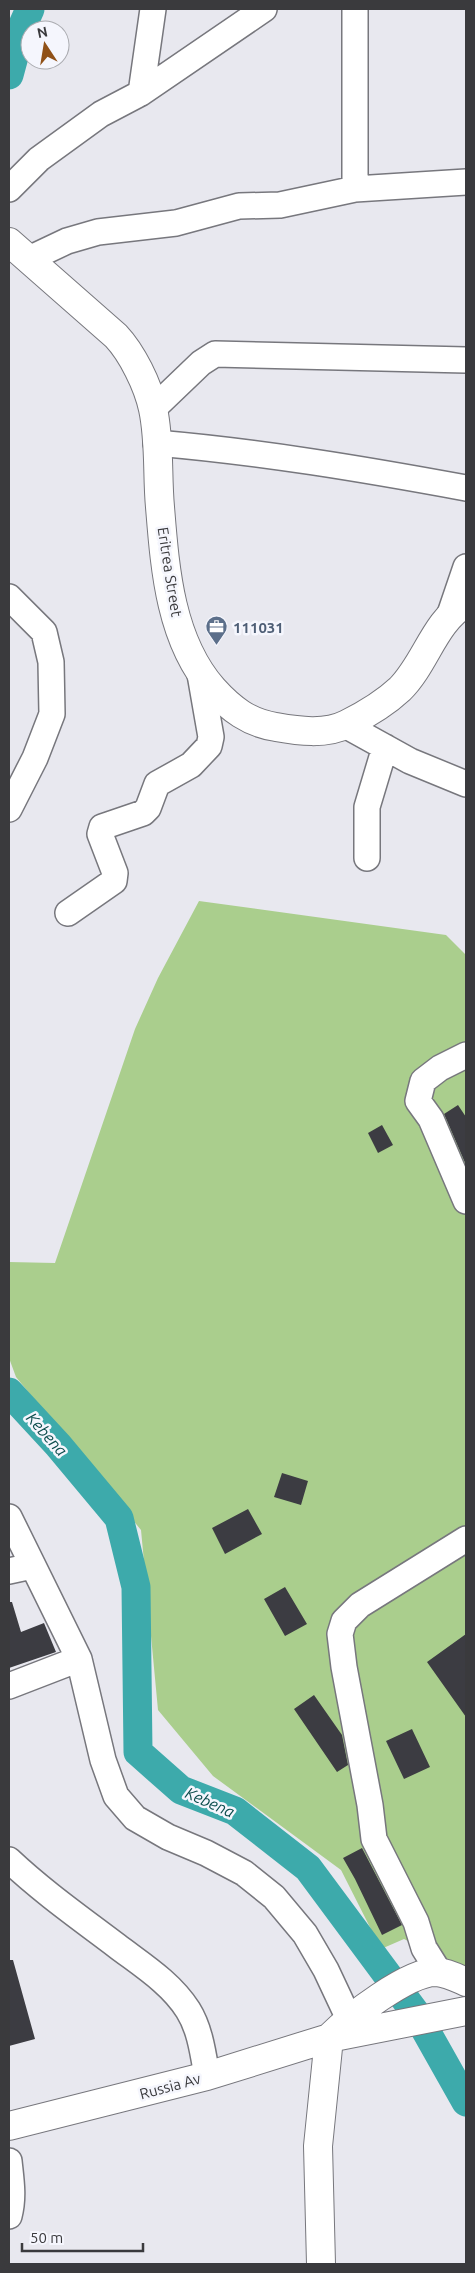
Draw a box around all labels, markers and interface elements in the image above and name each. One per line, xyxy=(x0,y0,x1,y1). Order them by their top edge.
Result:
north arrow xyxy=(20,20,70,70)
text: N xyxy=(36,23,49,41)
street label: Eritrea Street xyxy=(155,526,185,618)
office icon: 111031 xyxy=(205,615,229,646)
place label: 111031 xyxy=(233,619,284,636)
water label: Kebena xyxy=(23,1409,71,1460)
water label: Kebena xyxy=(183,1783,238,1821)
street label: Russia Av xyxy=(138,2070,203,2102)
scale bar xyxy=(22,2220,144,2252)
text: 50 m xyxy=(30,2229,63,2246)

